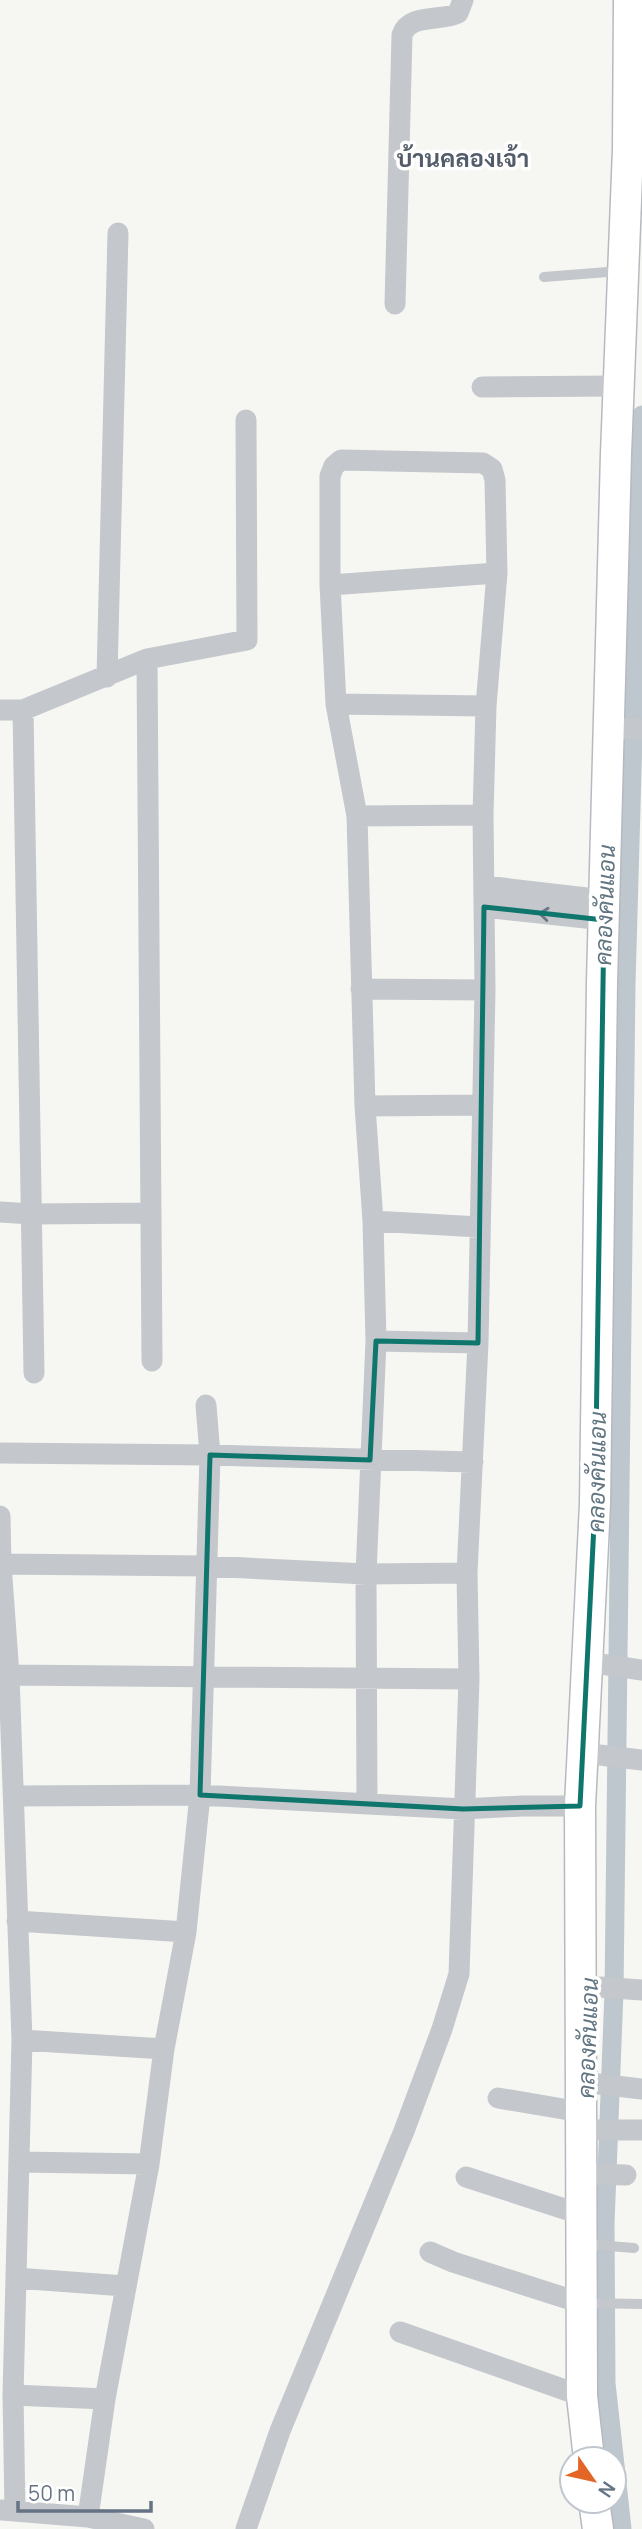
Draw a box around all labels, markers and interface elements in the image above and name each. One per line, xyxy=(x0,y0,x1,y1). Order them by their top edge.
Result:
district label: บ้านคลองเจ้า xyxy=(397,141,529,174)
water label: คลองคันแอน xyxy=(586,844,622,966)
one-way arrow xyxy=(538,907,549,922)
water label: คลองคันแอน xyxy=(579,1411,613,1533)
water label: คลองคันแอน xyxy=(569,1977,605,2099)
north arrow xyxy=(558,2445,628,2515)
scale bar xyxy=(18,2470,150,2514)
text: N xyxy=(592,2477,622,2502)
text: 50 m xyxy=(28,2479,75,2507)

